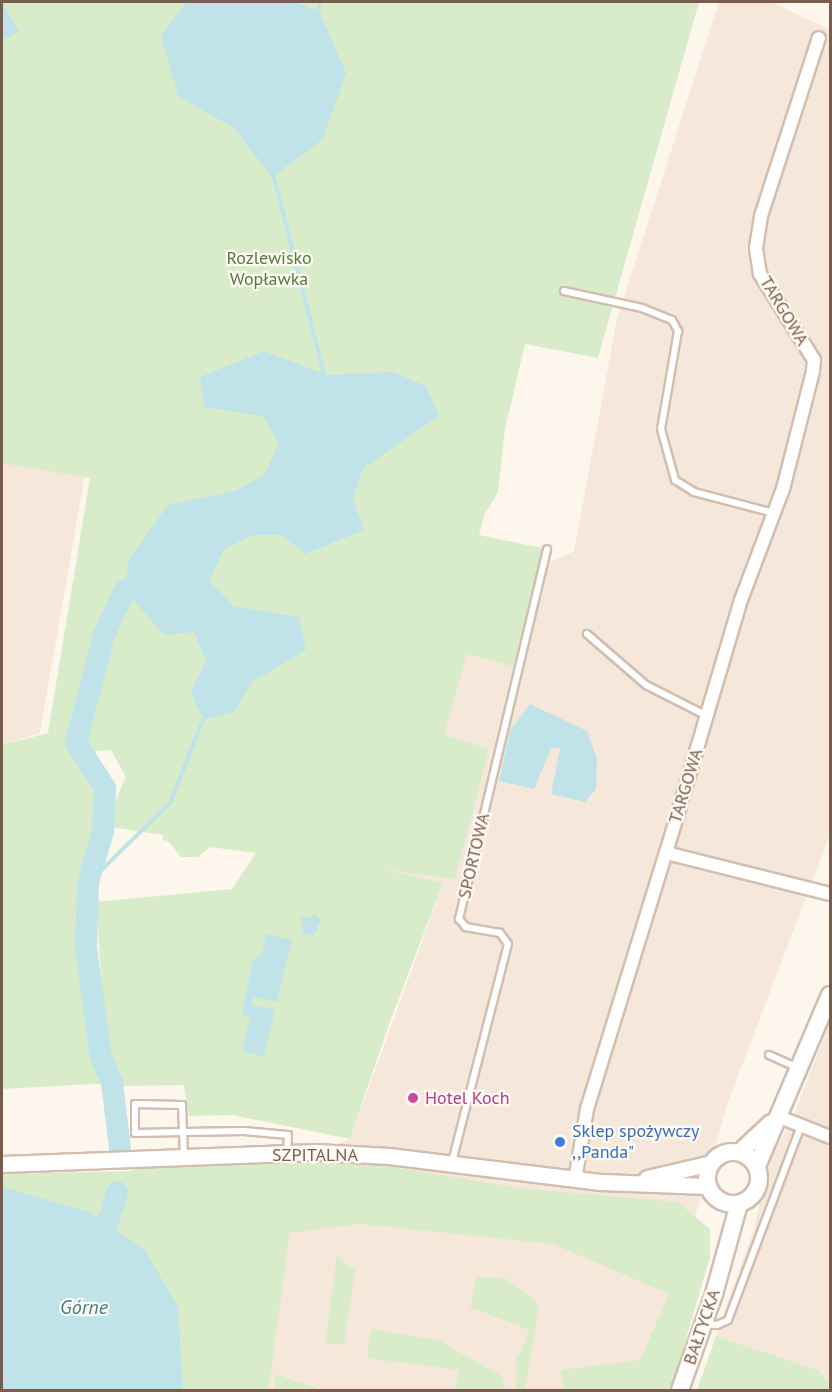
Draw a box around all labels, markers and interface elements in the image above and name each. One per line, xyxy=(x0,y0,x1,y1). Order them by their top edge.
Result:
park label: Rozlewisko Wopławka xyxy=(226,248,312,290)
street label: TARGOWA xyxy=(755,272,813,350)
street label: TARGOWA xyxy=(664,746,708,826)
street label: SPORTOWA xyxy=(454,811,494,901)
place label: Hotel Koch xyxy=(425,1087,510,1109)
marker: Hotel Koch xyxy=(406,1091,420,1105)
place label: Sklep spożywczy ,,Panda" xyxy=(572,1121,699,1164)
marker: Sklep spożywczy ,,Panda" xyxy=(553,1135,567,1149)
street label: SZPITALNA xyxy=(272,1144,358,1166)
street label: BAŁTYCKA xyxy=(679,1286,725,1368)
water label: Górne xyxy=(60,1295,108,1319)

